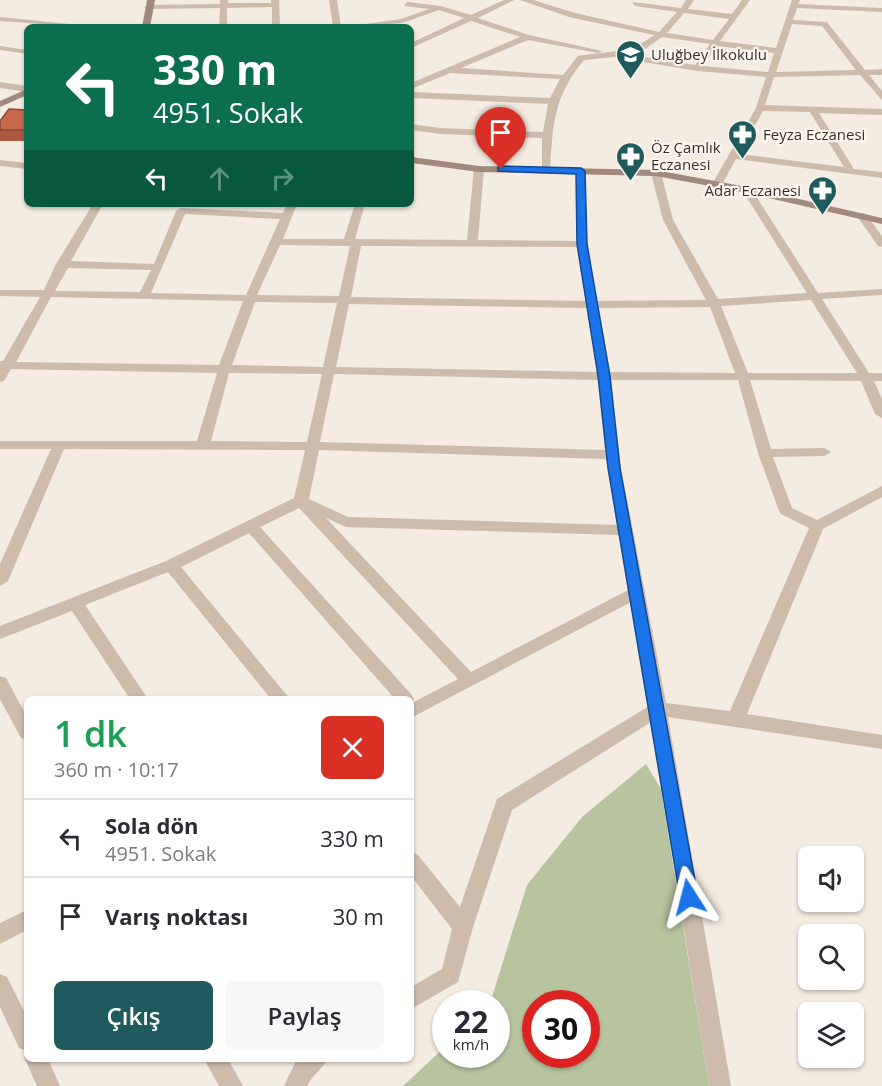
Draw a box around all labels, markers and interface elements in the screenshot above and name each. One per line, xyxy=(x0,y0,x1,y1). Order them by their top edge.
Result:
school or university icon: Uluğbey İlkokulu xyxy=(614,38,646,80)
text: 330 m xyxy=(153,40,277,97)
place label: Uluğbey İlkokulu xyxy=(651,44,767,64)
icon: left xyxy=(54,48,132,126)
text: 4951. Sokak xyxy=(153,94,303,131)
pin xyxy=(475,107,526,169)
icon: arrive xyxy=(484,116,517,149)
pharmacy icon: Feyza Eczanesi xyxy=(726,118,758,160)
place label: Feyza Eczanesi xyxy=(763,124,865,144)
place label: Öz Çamlık Eczanesi xyxy=(651,137,721,174)
pharmacy icon: Öz Çamlık Eczanesi xyxy=(614,140,646,182)
icon: left xyxy=(140,162,173,195)
icon: ahead xyxy=(203,162,236,195)
icon: right xyxy=(266,162,299,195)
pharmacy icon: Adar Eczanesi xyxy=(806,174,838,216)
place label: Adar Eczanesi xyxy=(705,180,801,200)
text: 1 dk xyxy=(54,709,127,758)
button: close xyxy=(321,716,384,779)
text: 360 m · 10:17 xyxy=(54,756,179,783)
text: Sola dön xyxy=(105,810,198,840)
icon: left xyxy=(54,822,87,855)
text: 330 m xyxy=(320,823,384,853)
text: 4951. Sokak xyxy=(105,840,216,867)
map controls xyxy=(798,846,864,1068)
button: sound xyxy=(798,846,864,912)
position arrow xyxy=(657,865,721,929)
icon: arrive xyxy=(54,900,87,933)
text: Varış noktası xyxy=(105,901,248,931)
text: 30 m xyxy=(333,901,384,931)
button: search xyxy=(798,924,864,990)
button: Çıkış xyxy=(54,981,213,1050)
button: Paylaş xyxy=(225,981,384,1050)
speed limit sign: 30 xyxy=(522,990,600,1068)
text: 22 xyxy=(454,1001,488,1042)
button: layers xyxy=(798,1002,864,1068)
text: km/h xyxy=(453,1034,489,1054)

